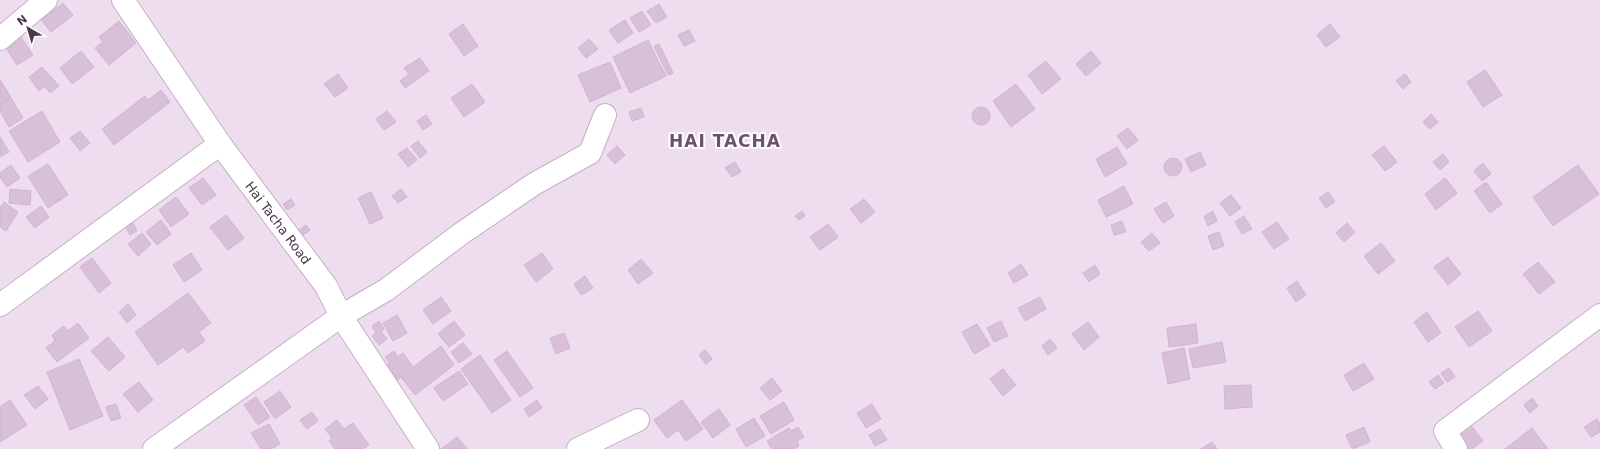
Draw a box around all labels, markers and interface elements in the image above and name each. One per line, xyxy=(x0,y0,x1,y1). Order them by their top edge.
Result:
north arrow xyxy=(8,8,48,48)
text: N xyxy=(15,13,30,28)
district label: HAI TACHA xyxy=(669,131,781,151)
street label: Hai Tacha Road xyxy=(242,179,314,267)

